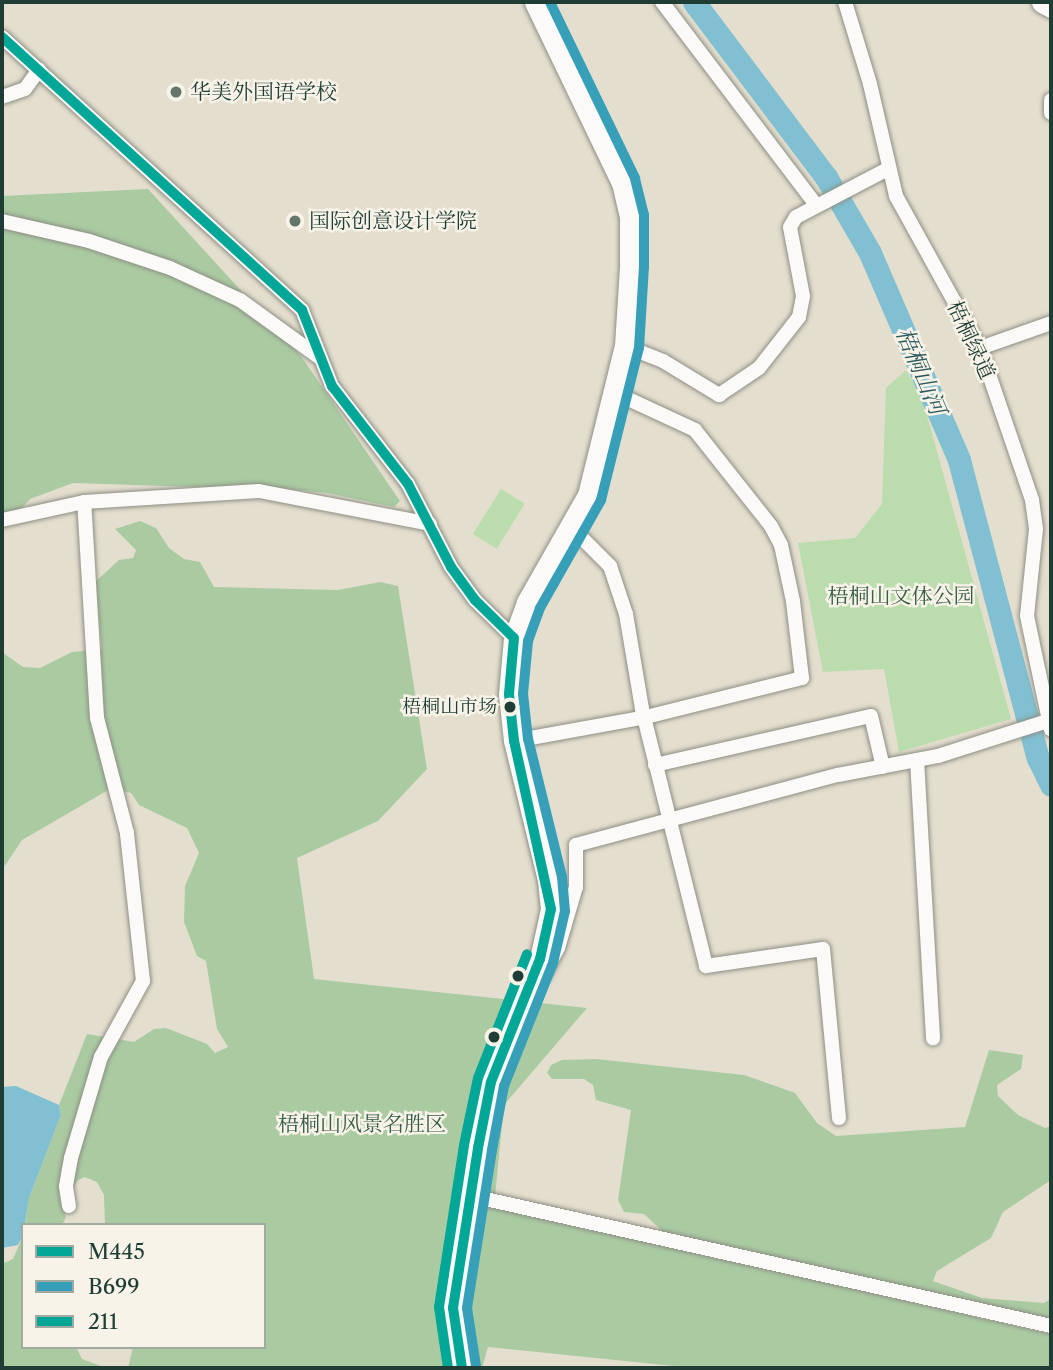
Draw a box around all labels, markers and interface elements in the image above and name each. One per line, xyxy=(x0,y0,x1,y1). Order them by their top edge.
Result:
place label: 华美外国语学校 xyxy=(190,79,337,105)
marker: 华美外国语学校 xyxy=(168,84,184,100)
place label: 国际创意设计学院 xyxy=(309,208,477,234)
marker: 国际创意设计学院 xyxy=(287,213,303,229)
street label: 梧桐绿道 xyxy=(942,297,1000,383)
water label: 梧桐山河 xyxy=(890,323,952,419)
park label: 梧桐山文体公园 xyxy=(828,583,974,609)
place label: 梧桐山市场 xyxy=(402,696,497,718)
marker: 梧桐山市场 xyxy=(503,700,517,714)
unlabelled marker xyxy=(511,969,525,983)
unlabelled marker xyxy=(487,1030,501,1044)
park label: 梧桐山风景名胜区 xyxy=(278,1111,446,1137)
legend xyxy=(21,1223,266,1349)
text: M445 xyxy=(88,1239,145,1264)
text: B699 xyxy=(88,1274,140,1299)
text: 211 xyxy=(88,1309,118,1334)

